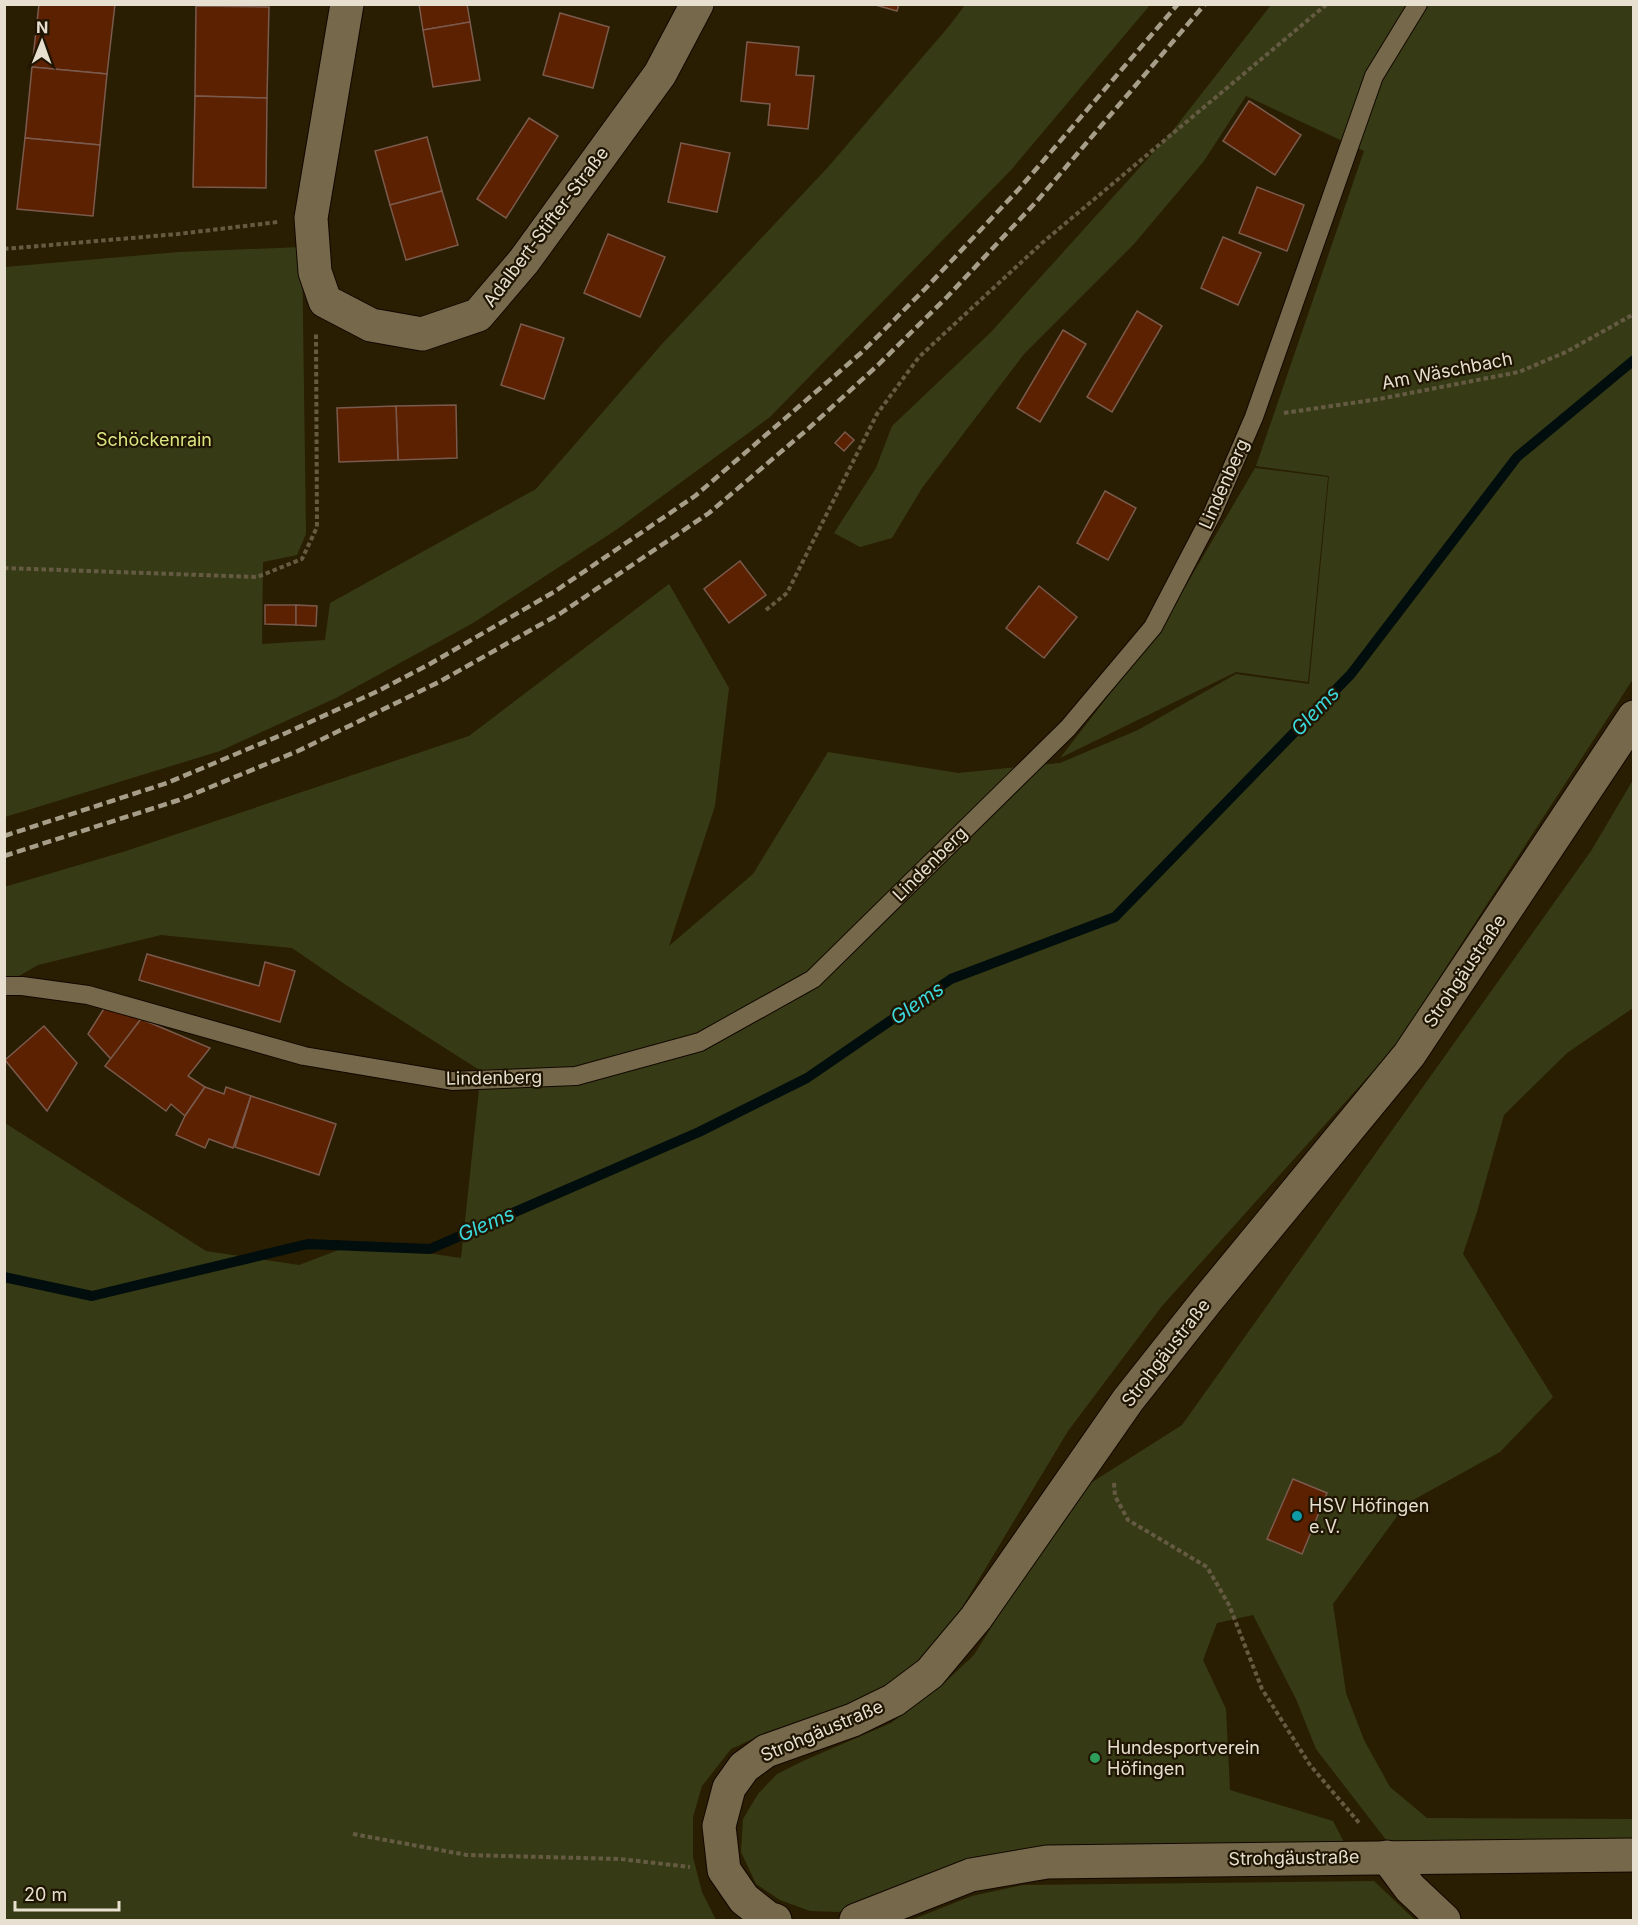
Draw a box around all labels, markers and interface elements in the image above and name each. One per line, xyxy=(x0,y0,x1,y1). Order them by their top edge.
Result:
north arrow xyxy=(12,12,72,72)
text: N xyxy=(36,17,49,37)
street label: Adalbert-Stifter-Straße xyxy=(479,143,613,311)
street label: Am Wäschbach xyxy=(1380,348,1514,393)
park label: Schöckenrain xyxy=(96,429,212,450)
street label: Lindenberg xyxy=(1194,436,1253,532)
water label: Glems xyxy=(1286,681,1344,741)
street label: Lindenberg xyxy=(888,822,971,905)
street label: Strohgäustraße xyxy=(1419,911,1510,1031)
water label: Glems xyxy=(886,976,948,1030)
street label: Lindenberg xyxy=(446,1066,542,1089)
water label: Glems xyxy=(454,1201,518,1247)
street label: Strohgäustraße xyxy=(1117,1295,1214,1411)
place label: HSV Höfingen e.V. xyxy=(1309,1495,1429,1537)
marker: HSV Höfingen e.V. xyxy=(1290,1509,1304,1523)
street label: Strohgäustraße xyxy=(757,1695,886,1766)
place label: Hundesportverein Höfingen xyxy=(1107,1737,1260,1779)
marker: Hundesportverein Höfingen xyxy=(1088,1751,1102,1765)
street label: Strohgäustraße xyxy=(1228,1846,1360,1869)
scale bar xyxy=(15,1874,118,1912)
text: 20 m xyxy=(24,1884,67,1905)

